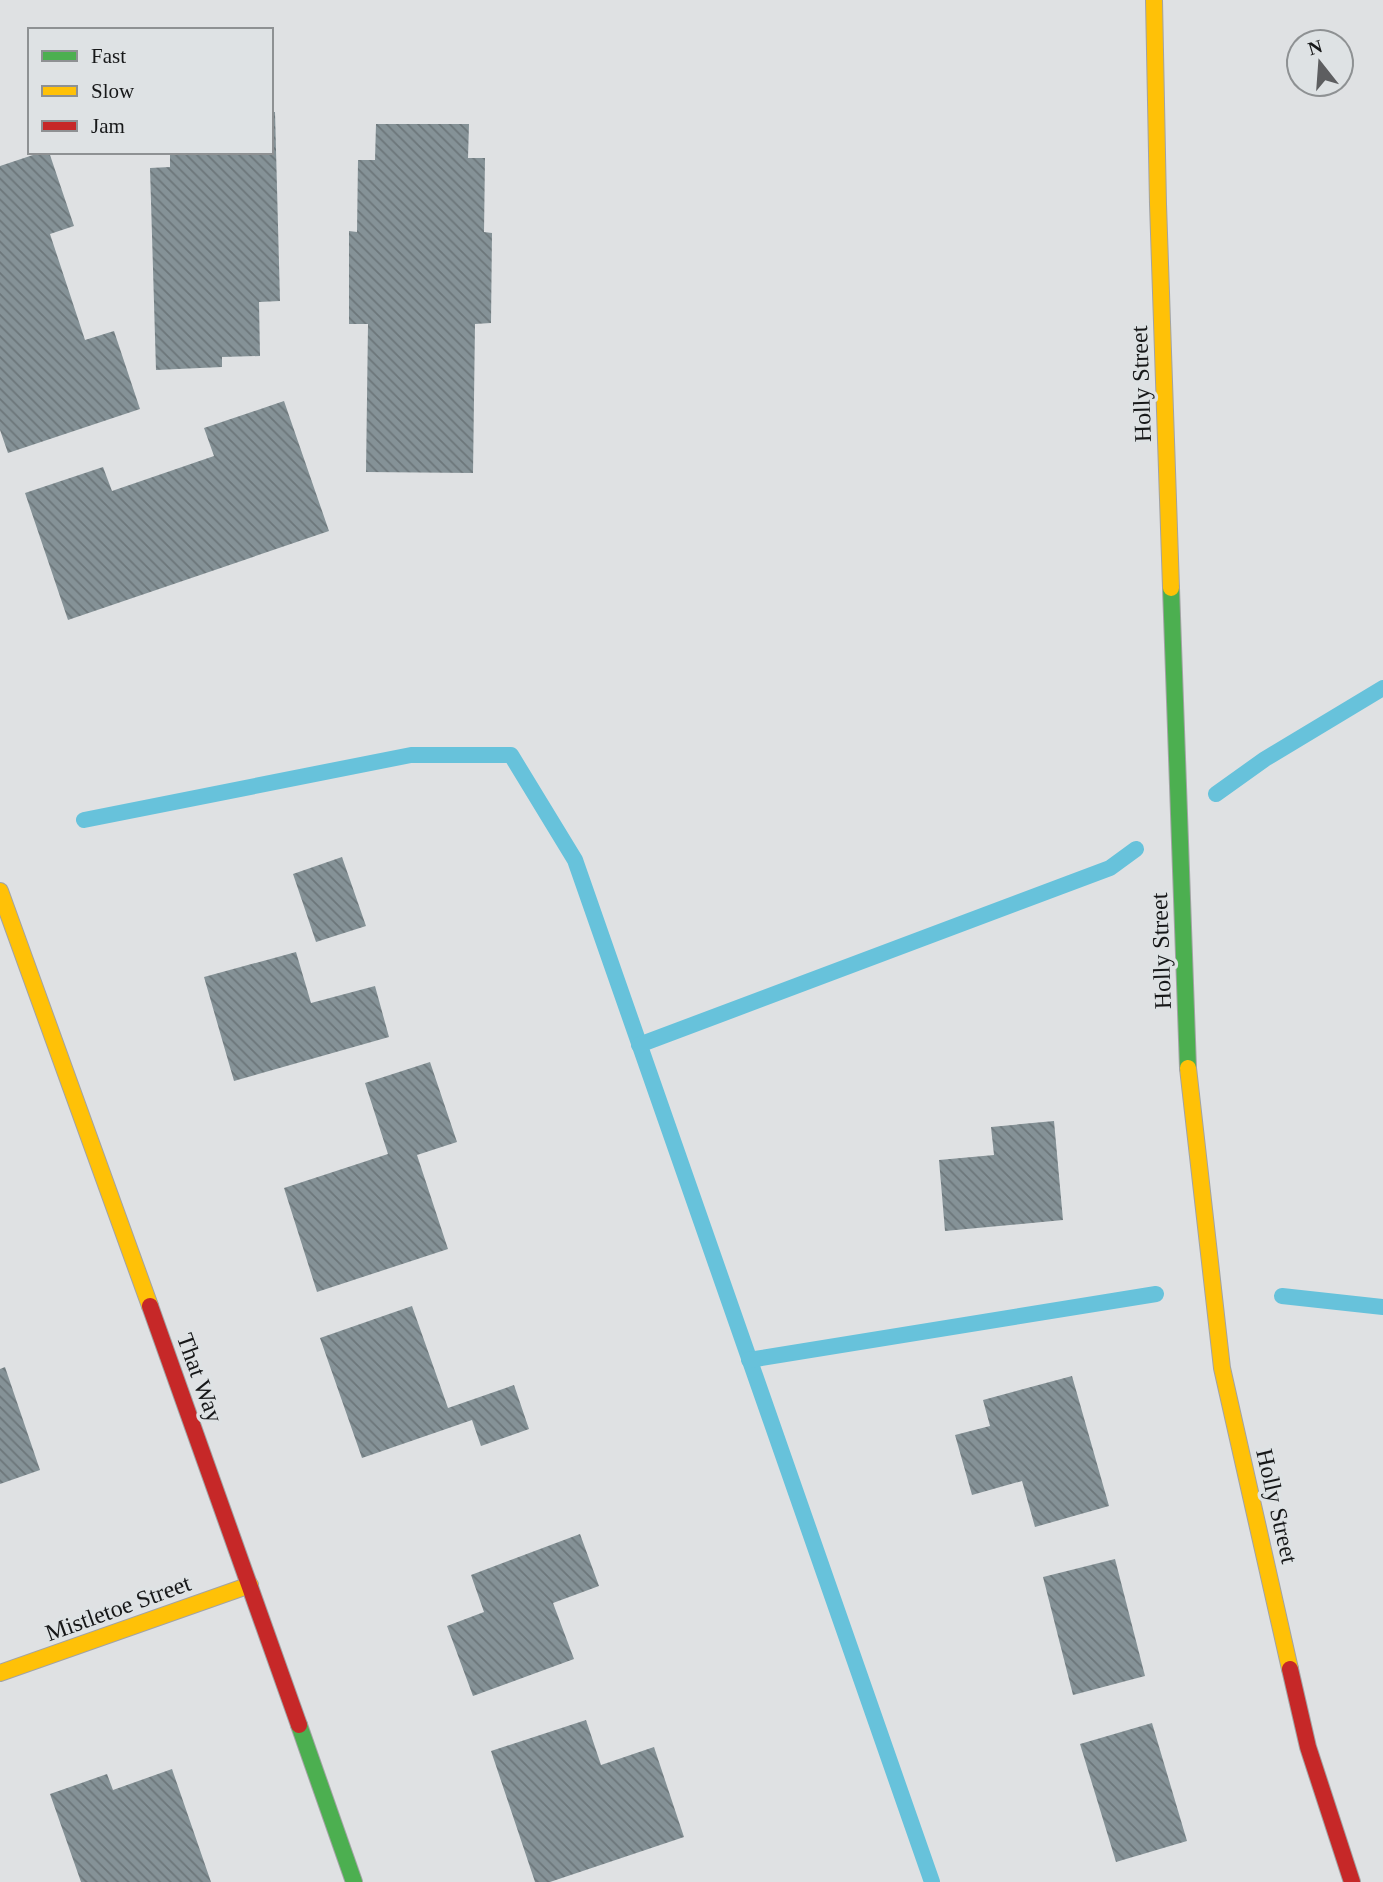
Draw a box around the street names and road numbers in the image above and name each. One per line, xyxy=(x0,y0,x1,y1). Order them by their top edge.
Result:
street label: Holly Street xyxy=(1126,325,1156,443)
street label: Holly Street xyxy=(1146,892,1176,1010)
street label: That Way xyxy=(172,1330,228,1426)
street label: Holly Street xyxy=(1251,1446,1303,1566)
street label: Mistletoe Street xyxy=(42,1570,194,1646)

